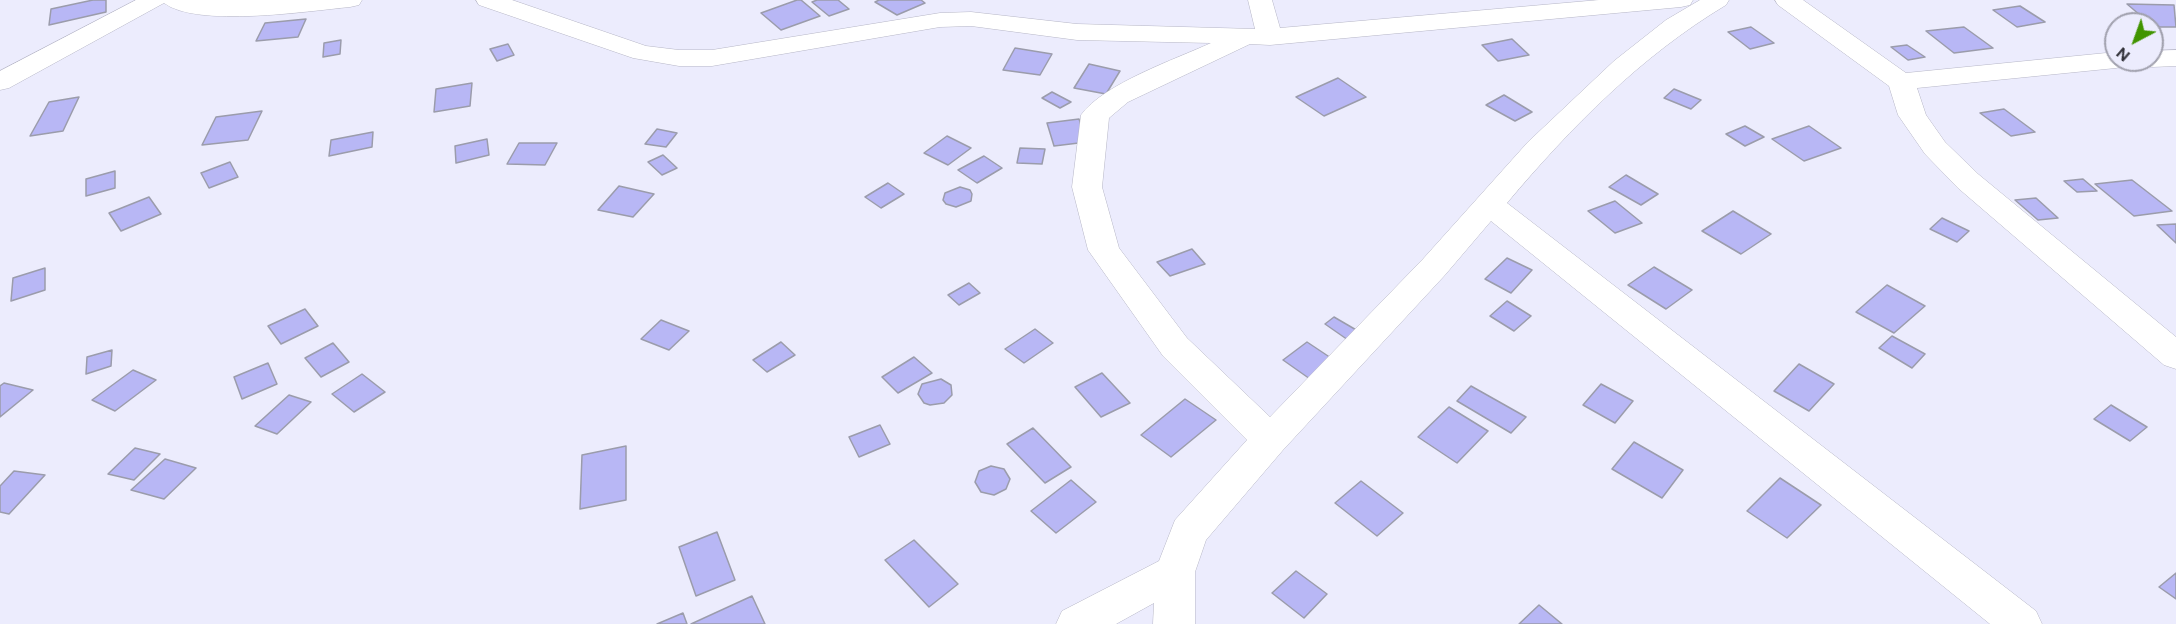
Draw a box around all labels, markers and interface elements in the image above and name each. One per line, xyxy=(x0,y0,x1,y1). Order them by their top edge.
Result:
north arrow xyxy=(2104,12,2164,72)
text: N xyxy=(2112,43,2134,66)

